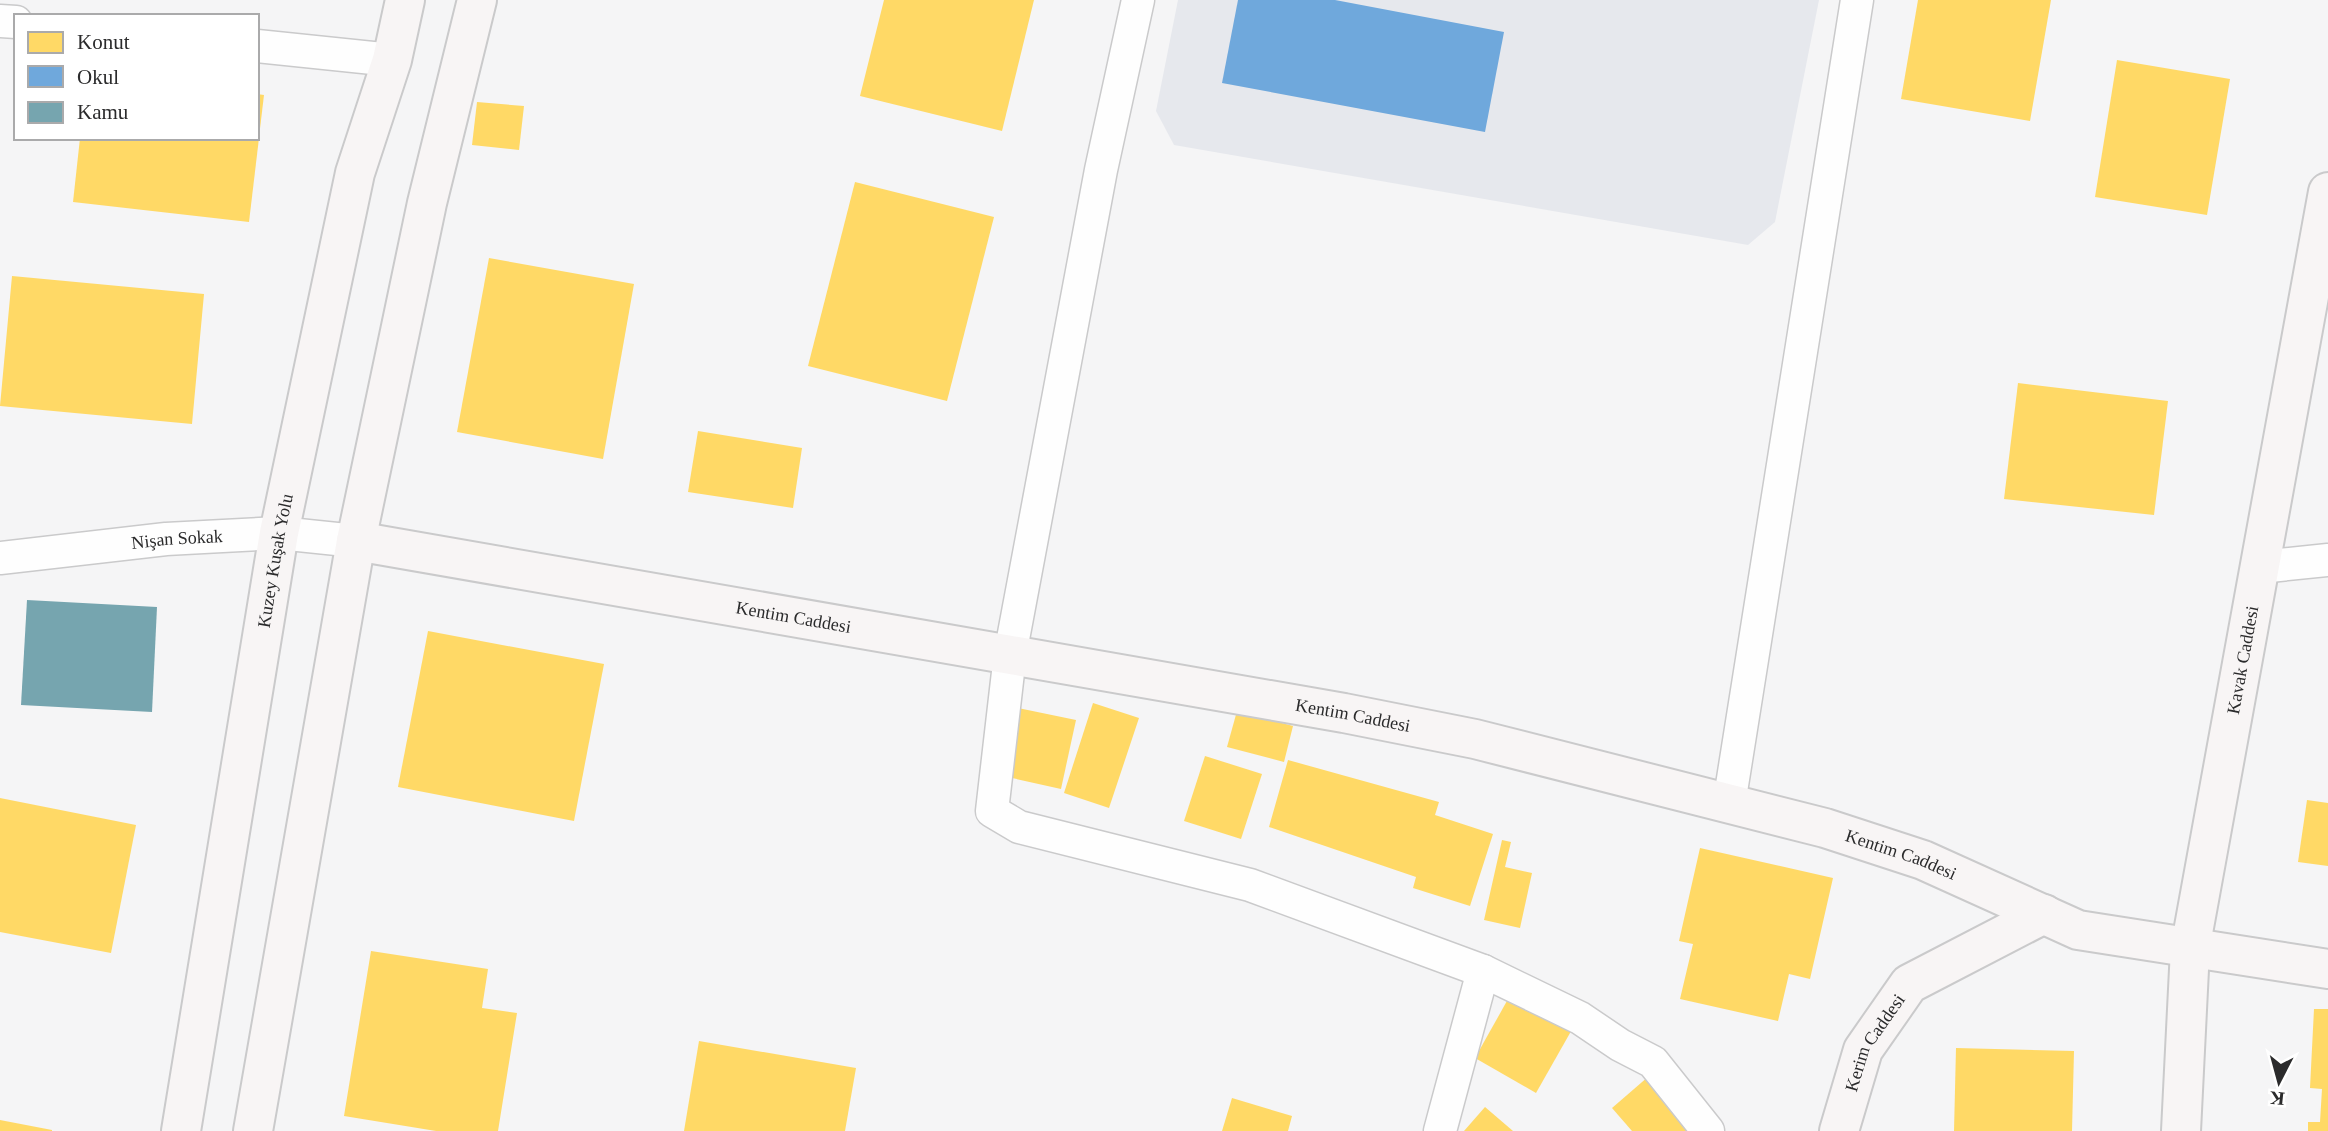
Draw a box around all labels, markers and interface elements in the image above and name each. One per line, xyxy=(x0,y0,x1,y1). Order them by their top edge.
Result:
legend xyxy=(14,14,259,140)
text: Konut xyxy=(77,30,130,54)
text: Okul xyxy=(77,65,119,89)
text: Kamu xyxy=(77,100,129,124)
street label: Kuzey Kuşak Yolu xyxy=(254,492,297,629)
street label: Nişan Sokak xyxy=(130,526,223,553)
street label: Kentim Caddesi xyxy=(734,597,853,637)
street label: Kavak Caddesi xyxy=(2223,604,2262,716)
street label: Kentim Caddesi xyxy=(1294,695,1412,736)
street label: Kentim Caddesi xyxy=(1843,825,1960,884)
street label: Kerim Caddesi xyxy=(1841,990,1909,1094)
north arrow xyxy=(2244,1047,2314,1117)
text: K xyxy=(2269,1087,2286,1110)

